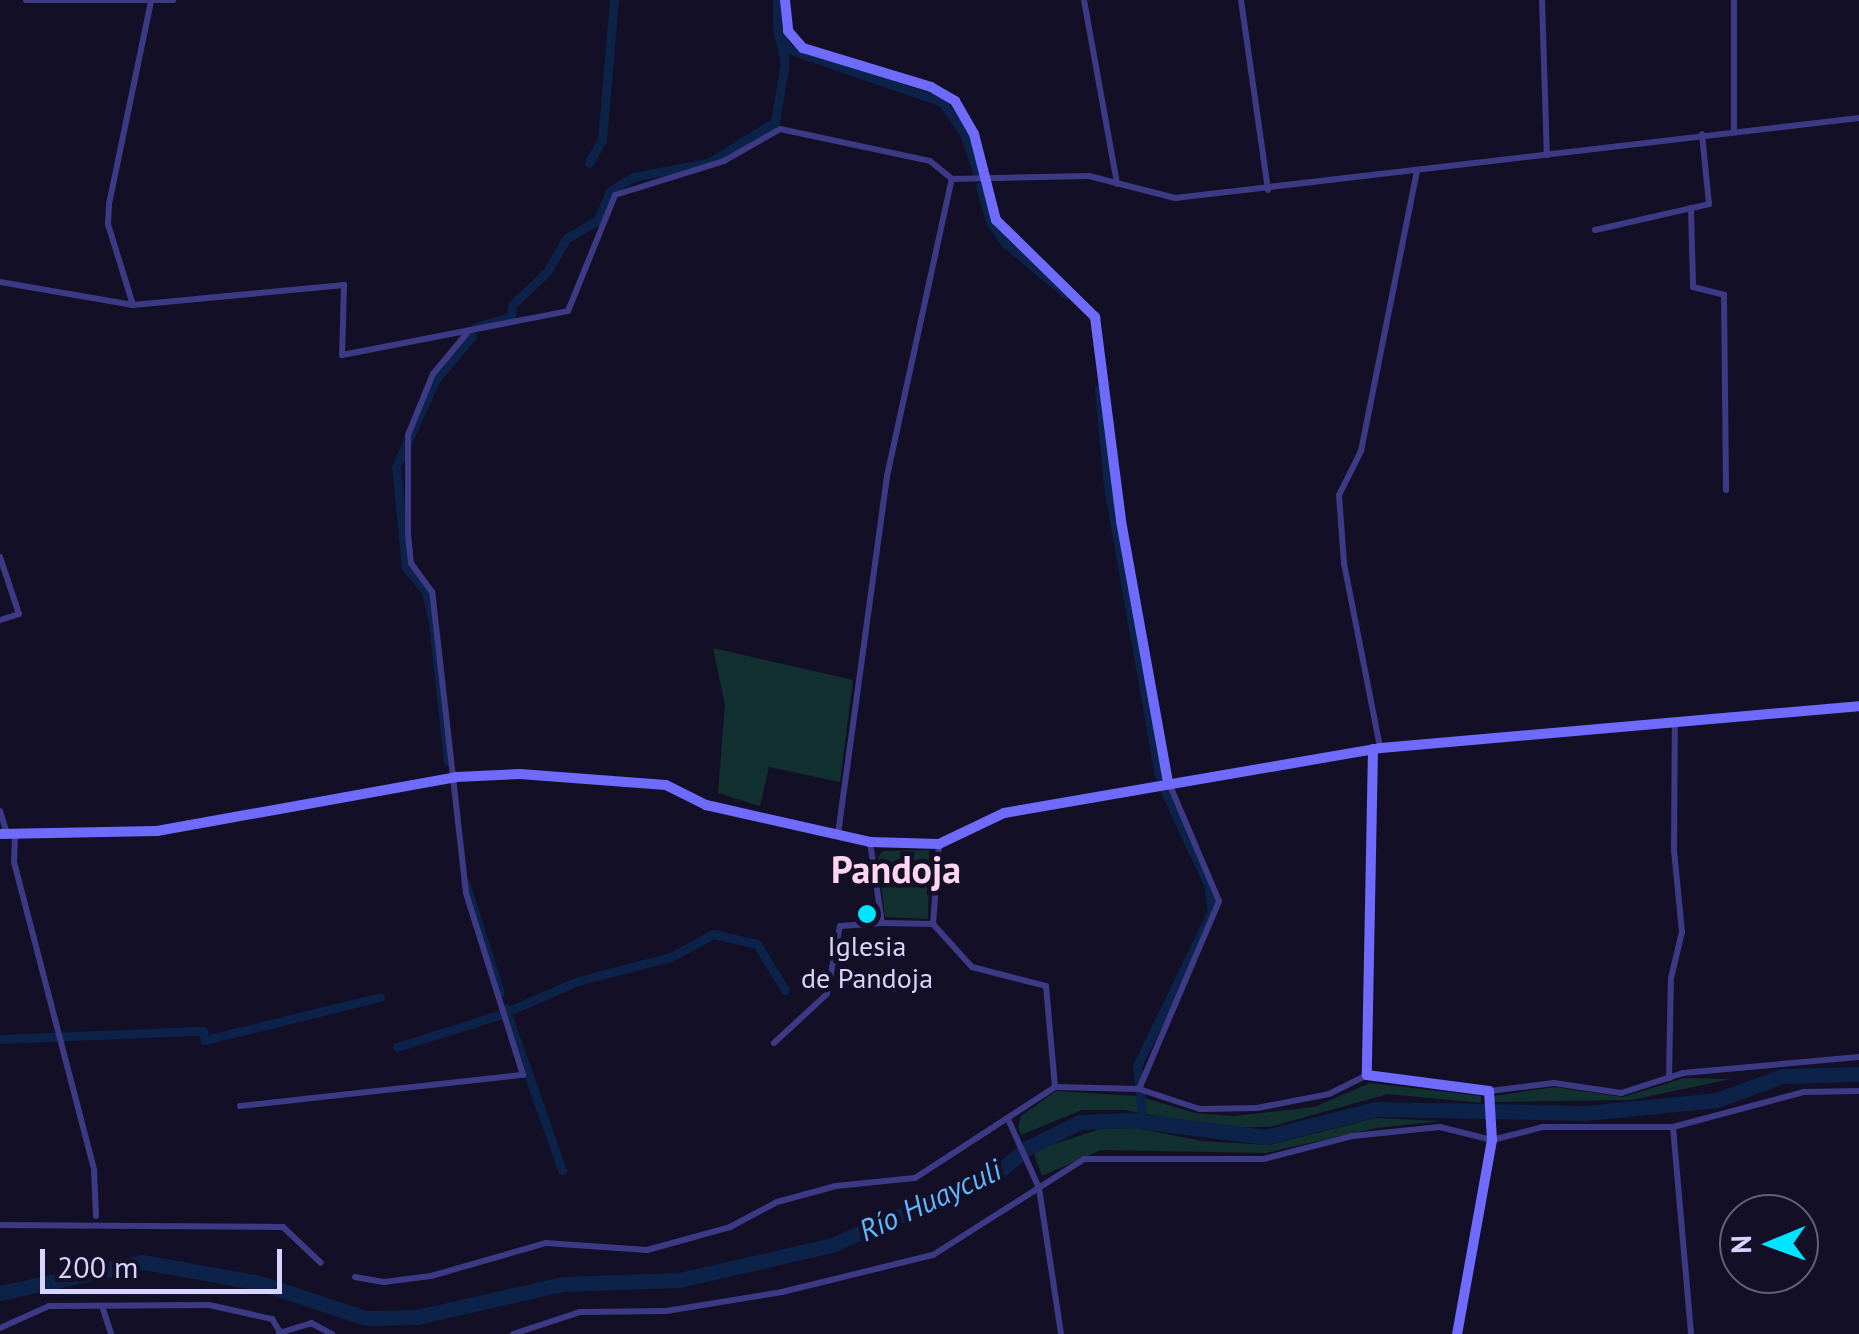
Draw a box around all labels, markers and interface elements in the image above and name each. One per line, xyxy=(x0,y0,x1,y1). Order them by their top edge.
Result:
district label: Pandoja xyxy=(831,846,961,892)
marker: Iglesia de Pandoja xyxy=(856,903,878,925)
place label: Iglesia de Pandoja xyxy=(801,929,933,995)
water label: Río Huayculi xyxy=(853,1151,1007,1249)
north arrow xyxy=(1719,1194,1819,1294)
scale bar xyxy=(45,1229,288,1291)
text: N xyxy=(1722,1235,1759,1254)
text: 200 m xyxy=(57,1247,138,1286)

